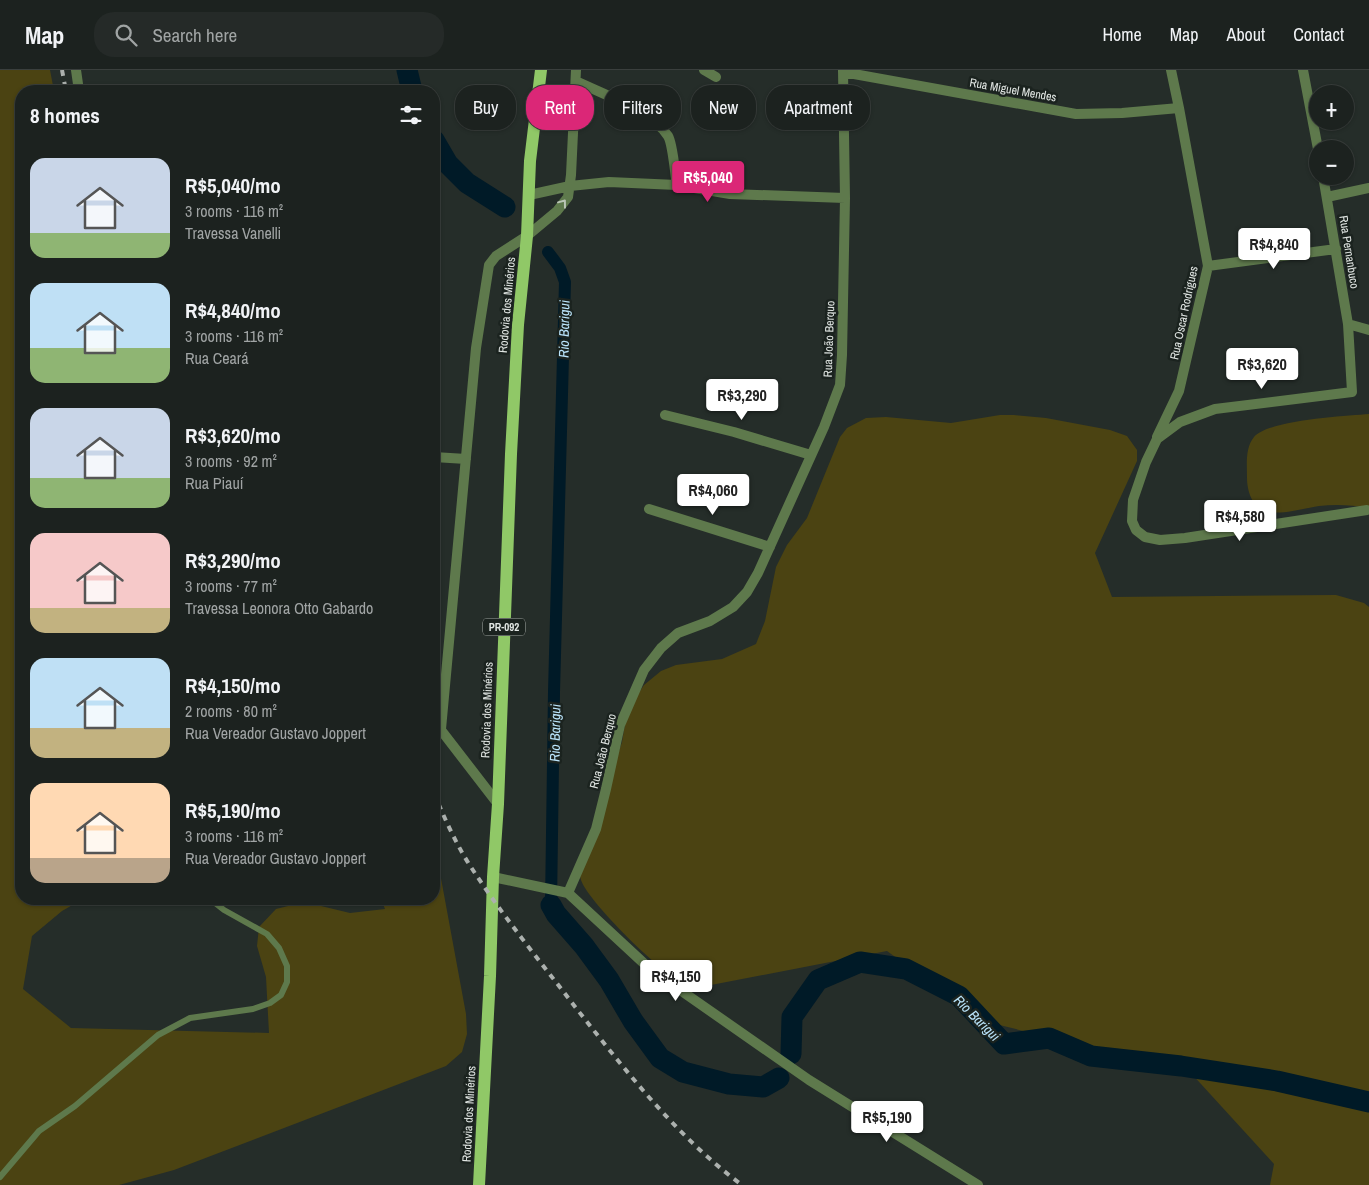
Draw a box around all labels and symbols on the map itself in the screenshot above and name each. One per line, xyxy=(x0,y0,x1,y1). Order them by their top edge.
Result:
street label: Rua Miguel Mendes xyxy=(968,74,1058,106)
pin: R$5,040 xyxy=(662,160,754,203)
one-way arrow xyxy=(557,200,565,209)
street label: Rua Pernanbuco xyxy=(1335,214,1363,290)
pin: R$4,840 xyxy=(1228,228,1320,270)
street label: Rodovia dos Minérios xyxy=(495,256,519,354)
street label: Rua Oscar Rodrigues xyxy=(1166,265,1202,361)
water label: Rio Barigui xyxy=(554,299,574,358)
street label: Rua João Berquo xyxy=(820,300,838,378)
pin: R$3,620 xyxy=(1216,348,1308,390)
pin: R$3,290 xyxy=(696,378,788,421)
pin: R$4,060 xyxy=(667,474,759,516)
pin: R$4,580 xyxy=(1194,500,1286,542)
road number: PR-092 xyxy=(483,618,525,636)
street label: Rodovia dos Minérios xyxy=(477,662,497,758)
water label: Rio Barigui xyxy=(545,703,565,762)
street label: Rua João Berquo xyxy=(586,712,620,790)
pin: R$4,150 xyxy=(630,960,722,1002)
water label: Rio Barigui xyxy=(950,991,1004,1045)
street label: Rodovia dos Minérios xyxy=(458,1065,480,1162)
pin: R$5,190 xyxy=(841,1100,933,1143)

